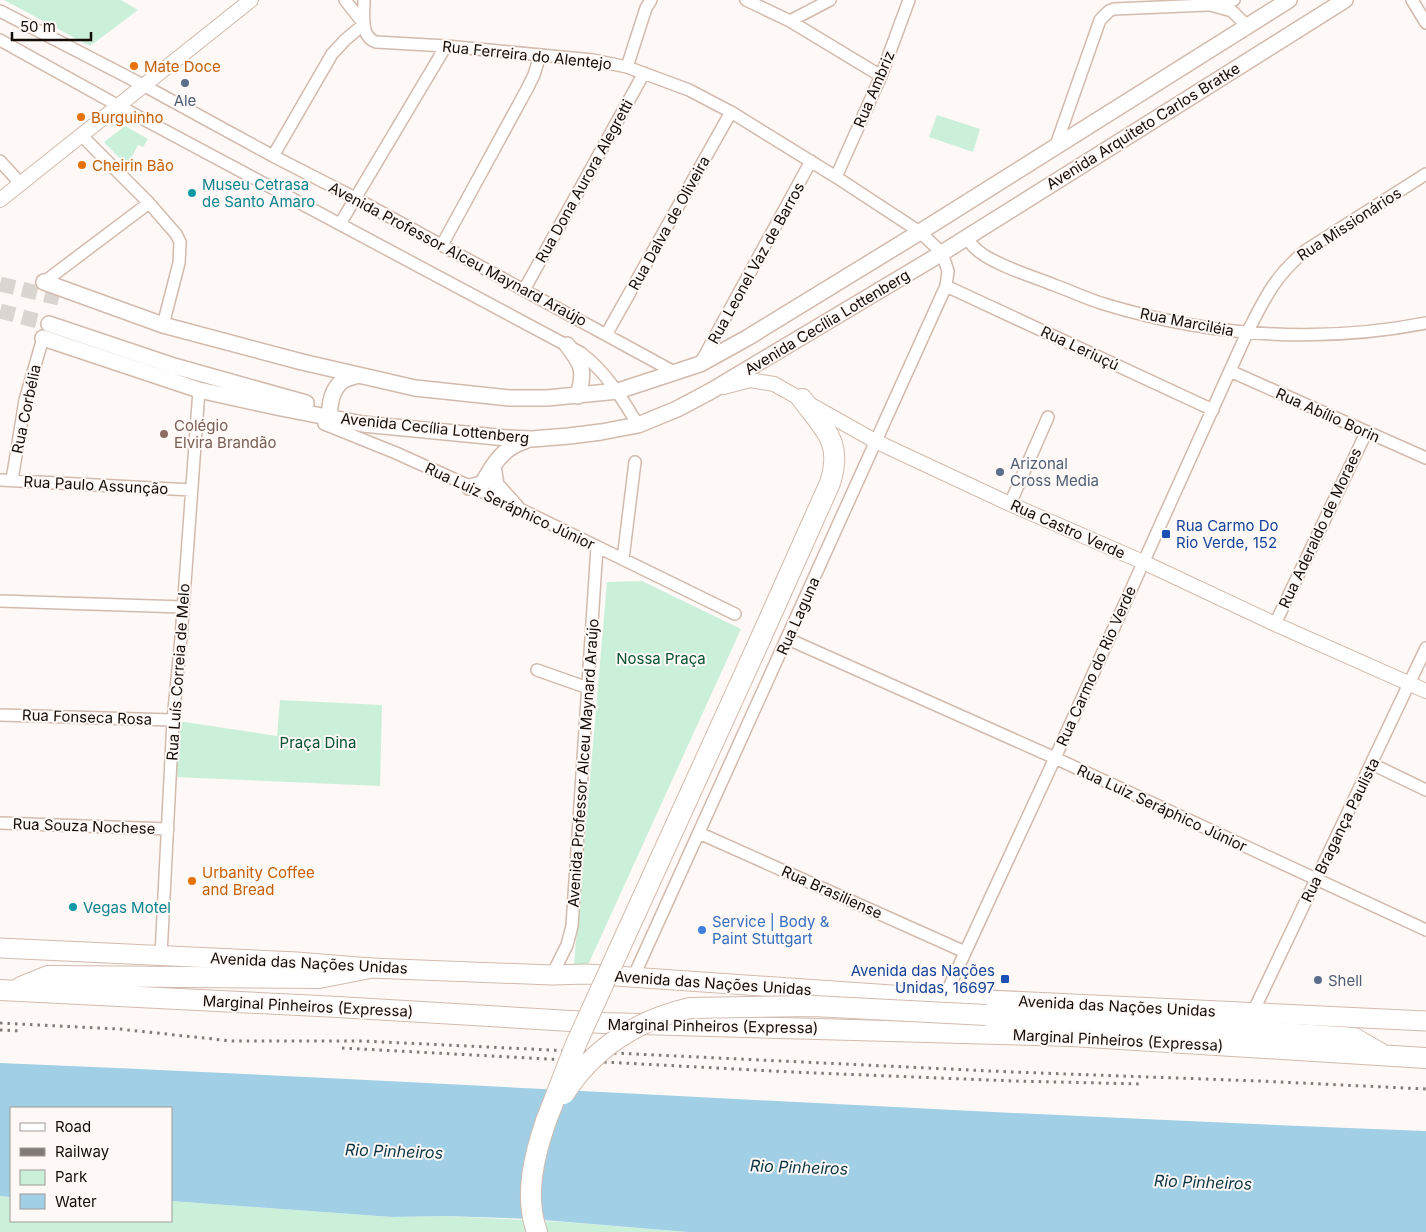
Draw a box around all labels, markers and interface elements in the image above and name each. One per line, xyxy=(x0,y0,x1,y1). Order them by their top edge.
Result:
scale bar xyxy=(12,10,91,42)
text: 50 m xyxy=(20,17,56,36)
street label: Rua Ferreira do Alentejo xyxy=(441,37,613,73)
street label: Rua Ambriz xyxy=(849,48,899,130)
place label: Mate Doce xyxy=(144,57,221,76)
street label: Avenida Arquiteto Carlos Bratke xyxy=(1043,58,1243,194)
marker: Mate Doce xyxy=(128,60,140,72)
marker: Ale xyxy=(179,77,191,89)
place label: Ale xyxy=(174,91,196,110)
street label: Rua Dona Aurora Alegretti xyxy=(531,96,637,266)
place label: Burguinho xyxy=(91,108,164,127)
marker: Burguinho xyxy=(75,111,87,123)
street label: Rua Dalva de Oliveira xyxy=(624,153,714,293)
place label: Cheirin Bão xyxy=(92,156,174,175)
marker: Cheirin Bão xyxy=(76,159,88,171)
place label: Museu Cetrasa de Santo Amaro xyxy=(202,175,315,211)
street label: Avenida Professor Alceu Maynard Araújo xyxy=(326,178,590,330)
street label: Rua Leonel Vaz de Barros xyxy=(704,179,808,347)
street label: Rua Missionários xyxy=(1293,183,1405,265)
marker: Museu Cetrasa de Santo Amaro xyxy=(186,187,198,199)
street label: Avenida Cecília Lottenberg xyxy=(741,265,913,379)
street label: Rua Marciléia xyxy=(1138,304,1236,340)
street label: Rua Leriuçú xyxy=(1038,322,1122,374)
street label: Rua Corbélia xyxy=(7,363,45,455)
street label: Rua Abílio Borin xyxy=(1273,384,1383,446)
street label: Avenida Cecília Lottenberg xyxy=(340,409,530,447)
place label: Colégio Elvira Brandão xyxy=(174,416,276,452)
marker: Colégio Elvira Brandão xyxy=(158,428,170,440)
street label: Rua Aderaldo de Moraes xyxy=(1274,445,1366,611)
place label: Arizonal Cross Media xyxy=(1010,454,1099,490)
street label: Rua Luiz Seráphico Júnior xyxy=(422,458,598,554)
marker: Arizonal Cross Media xyxy=(994,466,1006,478)
street label: Rua Paulo Assunção xyxy=(23,472,169,498)
street label: Rua Castro Verde xyxy=(1008,495,1128,563)
place label: Rua Carmo Do Rio Verde, 152 xyxy=(1176,516,1279,552)
marker: Rua Carmo Do Rio Verde, 152 xyxy=(1160,528,1172,540)
street label: Rua Laguna xyxy=(772,574,824,658)
street label: Rua Luís Correia de Melo xyxy=(162,583,194,761)
street label: Rua Carmo do Rio Verde xyxy=(1052,583,1140,749)
street label: Avenida Professor Alceu Maynard Araújo xyxy=(563,618,603,908)
park label: Nossa Praça xyxy=(616,649,706,668)
street label: Rua Fonseca Rosa xyxy=(22,705,152,729)
park label: Praça Dina xyxy=(280,733,356,752)
street label: Rua Bragança Paulista xyxy=(1297,755,1383,905)
street label: Rua Luiz Seráphico Júnior xyxy=(1074,760,1250,856)
street label: Rua Souza Nochese xyxy=(12,814,156,838)
street label: Rua Brasiliense xyxy=(779,861,885,923)
place label: Urbanity Coffee and Bread xyxy=(202,863,315,899)
marker: Urbanity Coffee and Bread xyxy=(186,875,198,887)
place label: Vegas Motel xyxy=(83,898,171,917)
marker: Vegas Motel xyxy=(67,901,79,913)
place label: Service | Body & Paint Stuttgart xyxy=(712,912,830,948)
marker: Service | Body & Paint Stuttgart xyxy=(696,924,708,936)
street label: Avenida das Nações Unidas xyxy=(210,948,408,978)
place label: Avenida das Nações Unidas, 16697 xyxy=(851,961,995,997)
street label: Avenida das Nações Unidas xyxy=(614,967,812,999)
place label: Shell xyxy=(1328,971,1363,990)
marker: Avenida das Nações Unidas, 16697 xyxy=(999,973,1011,985)
marker: Shell xyxy=(1312,974,1324,986)
street label: Marginal Pinheiros (Expressa) xyxy=(202,991,414,1021)
street label: Avenida das Nações Unidas xyxy=(1018,991,1216,1021)
street label: Marginal Pinheiros (Expressa) xyxy=(607,1015,819,1037)
street label: Marginal Pinheiros (Expressa) xyxy=(1012,1025,1224,1055)
legend xyxy=(10,1107,172,1222)
text: Road xyxy=(55,1117,91,1136)
water label: Rio Pinheiros xyxy=(345,1139,443,1163)
text: Railway xyxy=(55,1142,110,1161)
water label: Rio Pinheiros xyxy=(750,1155,848,1179)
text: Park xyxy=(55,1167,88,1186)
water label: Rio Pinheiros xyxy=(1154,1170,1252,1194)
text: Water xyxy=(55,1192,97,1211)

